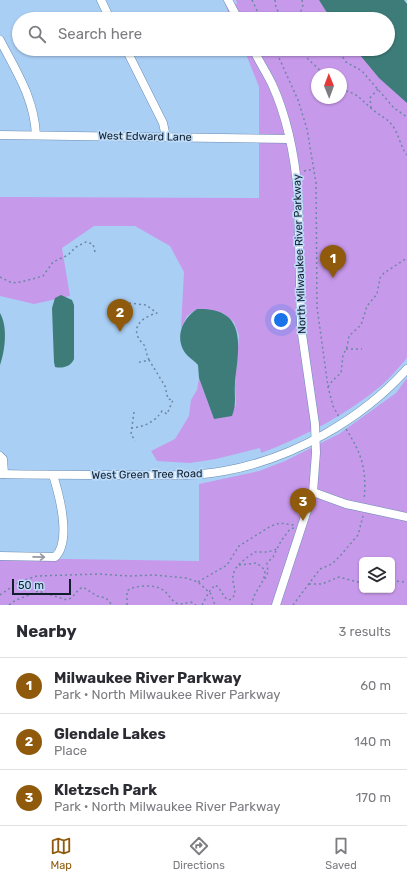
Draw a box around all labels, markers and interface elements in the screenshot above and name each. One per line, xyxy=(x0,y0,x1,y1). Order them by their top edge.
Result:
search box xyxy=(12,12,395,56)
icon: search xyxy=(26,23,48,45)
text: Search here xyxy=(58,25,142,43)
north arrow xyxy=(311,68,347,104)
street label: West Edward Lane xyxy=(98,129,192,144)
street label: North Milwaukee River Parkway xyxy=(290,174,309,334)
pin: 1 xyxy=(320,245,346,278)
pin: 2 xyxy=(107,299,133,332)
your location xyxy=(271,310,291,330)
street label: West Green Tree Road xyxy=(91,467,203,482)
pin: 3 xyxy=(290,488,316,521)
one-way arrow xyxy=(32,553,45,561)
map controls xyxy=(359,557,395,593)
button: layers xyxy=(359,557,395,593)
scale bar xyxy=(12,577,71,596)
text: 50 m xyxy=(18,579,44,592)
text: Nearby xyxy=(16,621,77,641)
text: 3 results xyxy=(339,624,391,639)
text: Milwaukee River Parkway xyxy=(54,669,241,687)
text: 1 xyxy=(26,678,32,693)
text: 60 m xyxy=(360,678,391,693)
text: Park · North Milwaukee River Parkway xyxy=(54,687,280,702)
text: Glendale Lakes xyxy=(54,725,166,743)
text: 2 xyxy=(25,734,33,749)
text: 140 m xyxy=(354,734,391,749)
text: Place xyxy=(54,743,87,758)
text: Kletzsch Park xyxy=(54,781,157,799)
text: 3 xyxy=(25,790,33,805)
text: 170 m xyxy=(356,790,391,805)
text: Park · North Milwaukee River Parkway xyxy=(54,799,280,814)
tab: Map xyxy=(50,835,72,872)
tab: Directions xyxy=(173,835,225,872)
tab: Saved xyxy=(325,835,357,872)

